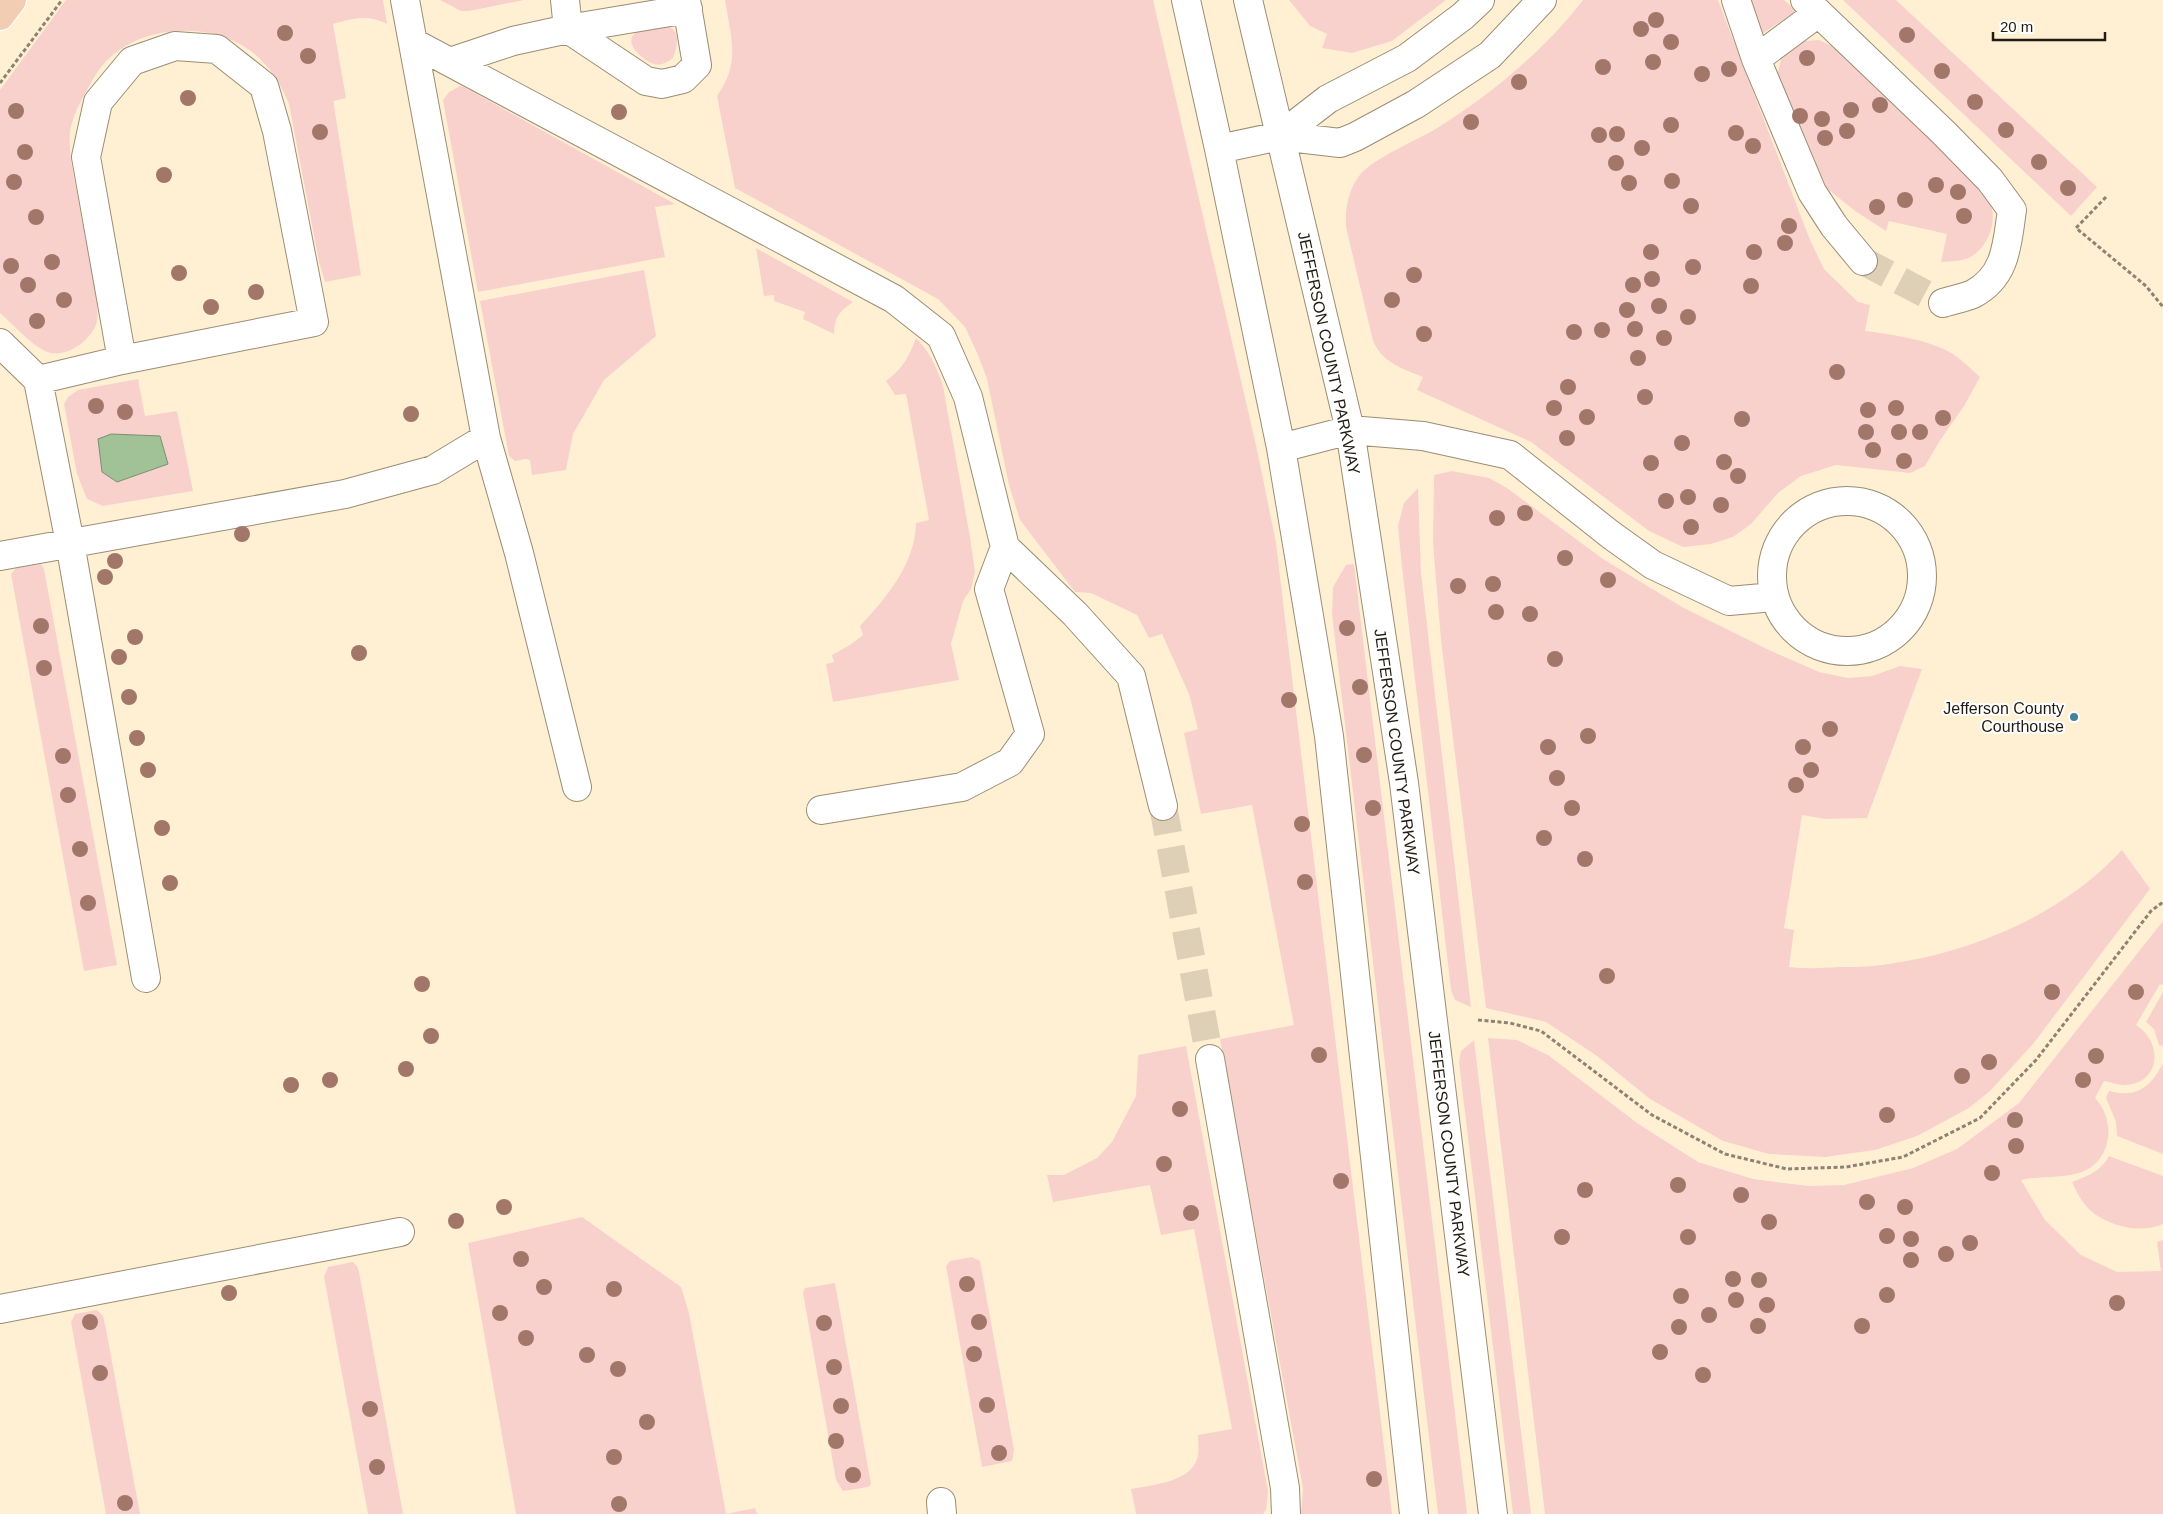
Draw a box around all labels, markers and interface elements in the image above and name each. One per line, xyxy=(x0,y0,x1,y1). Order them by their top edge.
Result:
scale bar xyxy=(1993,10,2106,42)
text: 20 m xyxy=(2000,18,2033,35)
street label: JEFFERSON COUNTY PARKWAY xyxy=(1295,230,1363,477)
street label: JEFFERSON COUNTY PARKWAY xyxy=(1371,628,1423,876)
place label: Jefferson County Courthouse xyxy=(1943,700,2064,735)
marker: Jefferson County Courthouse xyxy=(2068,711,2080,723)
street label: JEFFERSON COUNTY PARKWAY xyxy=(1425,1030,1473,1279)

